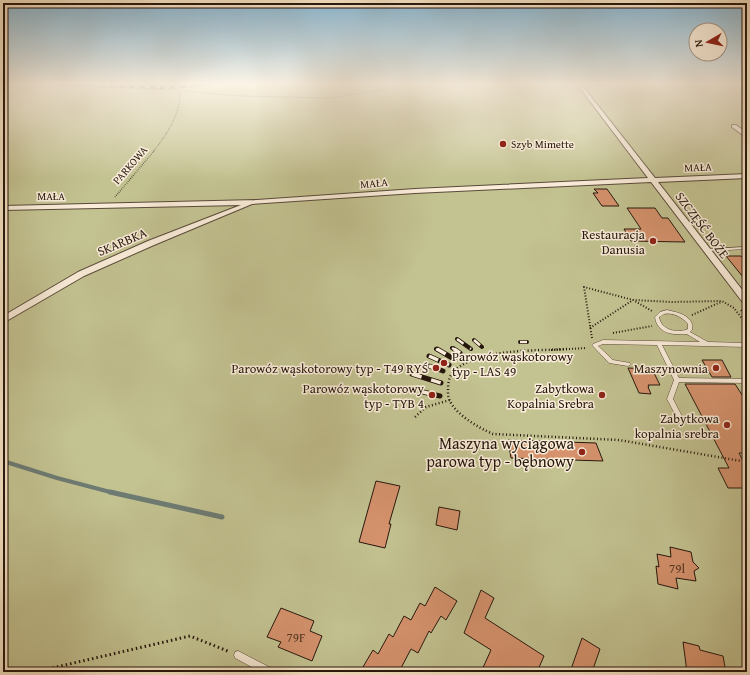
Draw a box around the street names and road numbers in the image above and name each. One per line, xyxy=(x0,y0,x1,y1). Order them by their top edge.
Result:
street label: PARKOWA xyxy=(109,142,151,188)
street label: MAŁA xyxy=(684,159,712,175)
street label: MAŁA xyxy=(359,174,389,192)
street label: MAŁA xyxy=(37,188,65,204)
street label: SZCZĘŚĆ BOŻE xyxy=(671,188,734,263)
street label: SKARBKA xyxy=(94,223,150,261)

